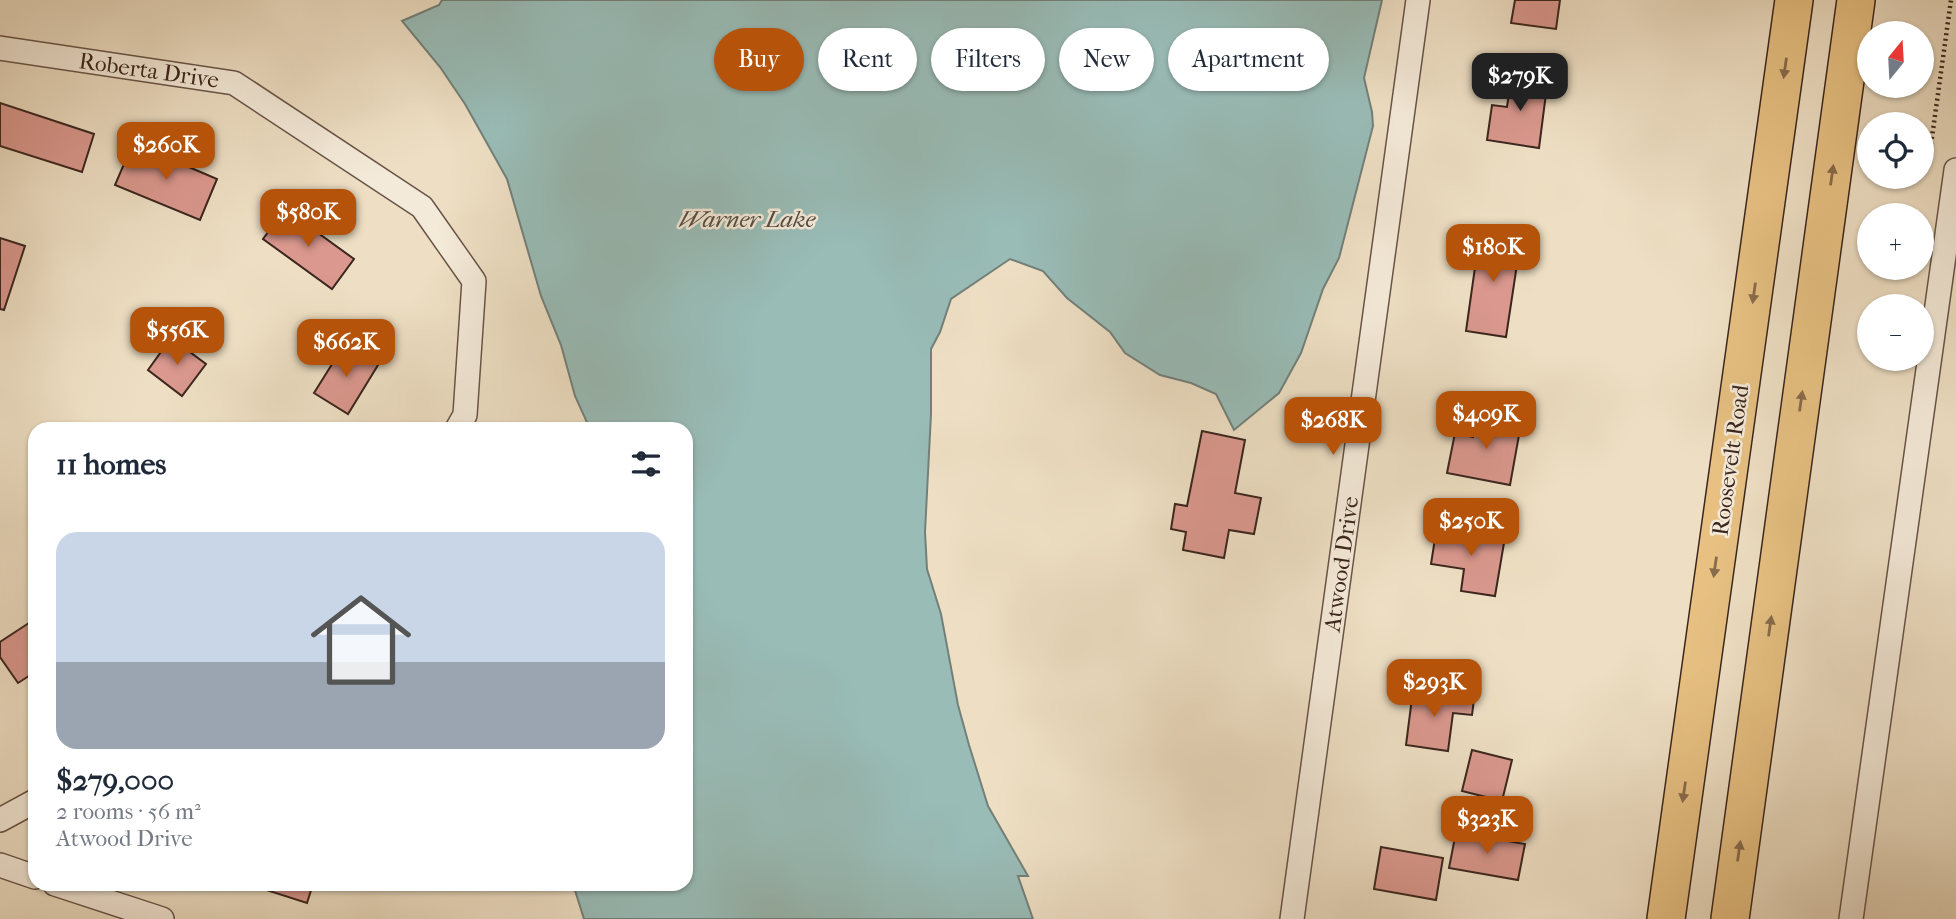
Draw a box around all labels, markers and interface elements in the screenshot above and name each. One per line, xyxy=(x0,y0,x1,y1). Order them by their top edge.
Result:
north arrow xyxy=(1857,21,1934,98)
map controls xyxy=(1857,21,1934,371)
chip: Buy xyxy=(714,28,804,91)
chip: Rent xyxy=(818,28,917,91)
chip: Filters xyxy=(931,28,1045,91)
chip: New xyxy=(1059,28,1154,91)
chip: Apartment xyxy=(1168,28,1329,91)
street label: Roberta Drive xyxy=(77,47,221,94)
pin: $279K xyxy=(1471,54,1569,113)
one-way arrow xyxy=(1779,57,1790,79)
text: $279K xyxy=(1488,62,1552,89)
button: locate xyxy=(1857,112,1934,189)
pin: $260K xyxy=(117,122,215,182)
text: $260K xyxy=(133,131,199,158)
one-way arrow xyxy=(1827,164,1838,186)
pin: $580K xyxy=(259,190,357,249)
text: $580K xyxy=(276,198,340,225)
button: + xyxy=(1857,203,1934,280)
water label: Warner Lake xyxy=(679,205,817,233)
pin: $180K xyxy=(1444,224,1542,284)
text: $180K xyxy=(1462,233,1524,260)
one-way arrow xyxy=(1748,282,1759,304)
button: − xyxy=(1857,294,1934,371)
pin: $556K xyxy=(128,308,226,367)
text: $556K xyxy=(146,316,208,343)
pin: $662K xyxy=(297,320,395,379)
text: $662K xyxy=(313,328,379,355)
street label: Roosevelt Road xyxy=(1707,382,1755,537)
one-way arrow xyxy=(1796,389,1807,411)
pin: $409K xyxy=(1437,392,1535,451)
pin: $268K xyxy=(1284,398,1382,457)
text: $409K xyxy=(1452,400,1520,427)
text: $268K xyxy=(1300,406,1366,433)
icon: filters xyxy=(627,445,665,483)
text: 11 homes xyxy=(56,447,166,482)
street label: Atwood Drive xyxy=(1318,495,1364,635)
pin: $250K xyxy=(1422,498,1520,558)
text: $250K xyxy=(1439,507,1503,534)
one-way arrow xyxy=(1710,556,1721,578)
icon: home xyxy=(298,577,424,703)
one-way arrow xyxy=(1765,615,1776,637)
pin: $293K xyxy=(1385,660,1483,719)
text: $293K xyxy=(1403,668,1465,695)
text: $279,000 xyxy=(56,763,174,798)
one-way arrow xyxy=(1678,781,1689,803)
pin: $323K xyxy=(1438,796,1536,856)
text: 2 rooms · 56 m² xyxy=(56,798,201,825)
text: $323K xyxy=(1457,805,1517,832)
text: Atwood Drive xyxy=(56,825,193,852)
one-way arrow xyxy=(1734,840,1745,862)

